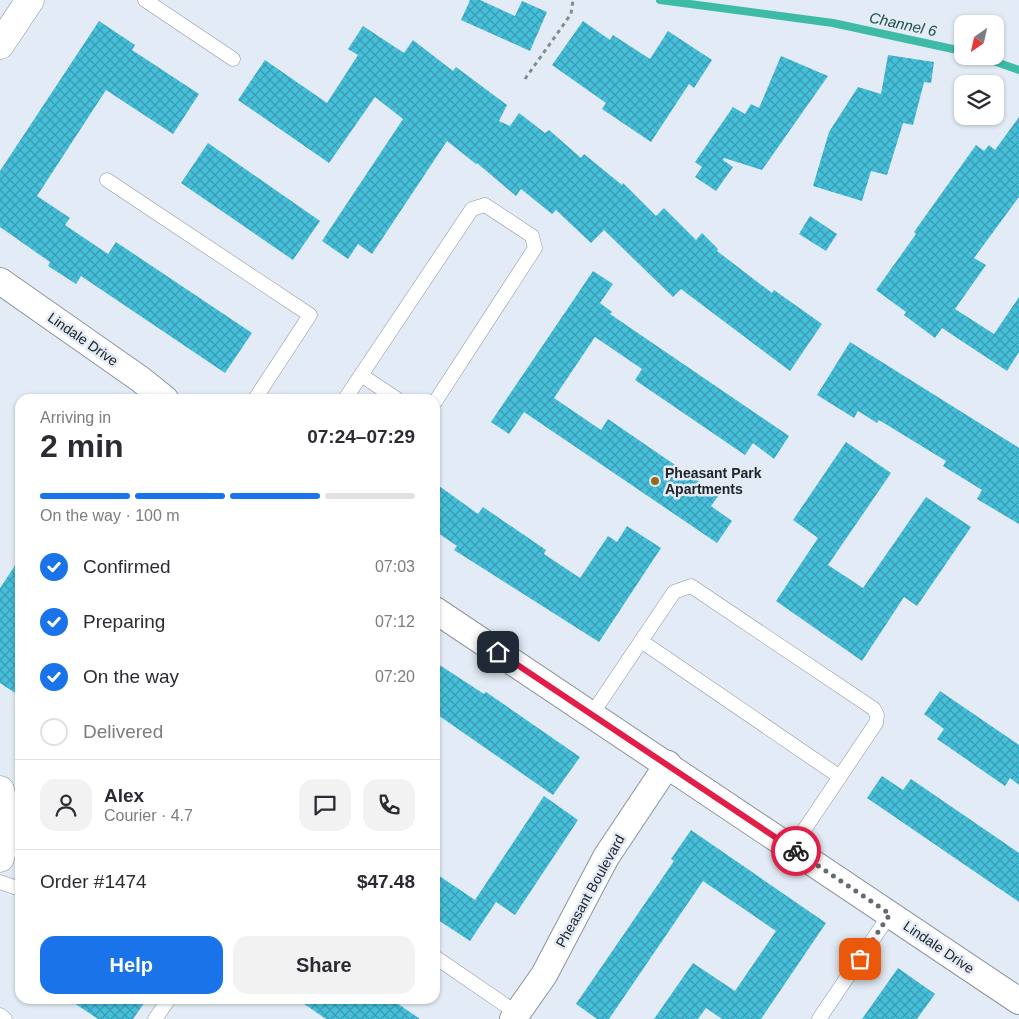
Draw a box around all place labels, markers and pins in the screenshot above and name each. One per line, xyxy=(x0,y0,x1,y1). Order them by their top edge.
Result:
place label: Pheasant Park Apartments xyxy=(665,465,762,497)
marker: Pheasant Park Apartments xyxy=(649,475,661,487)
pin xyxy=(477,631,519,673)
pin xyxy=(839,938,881,980)

